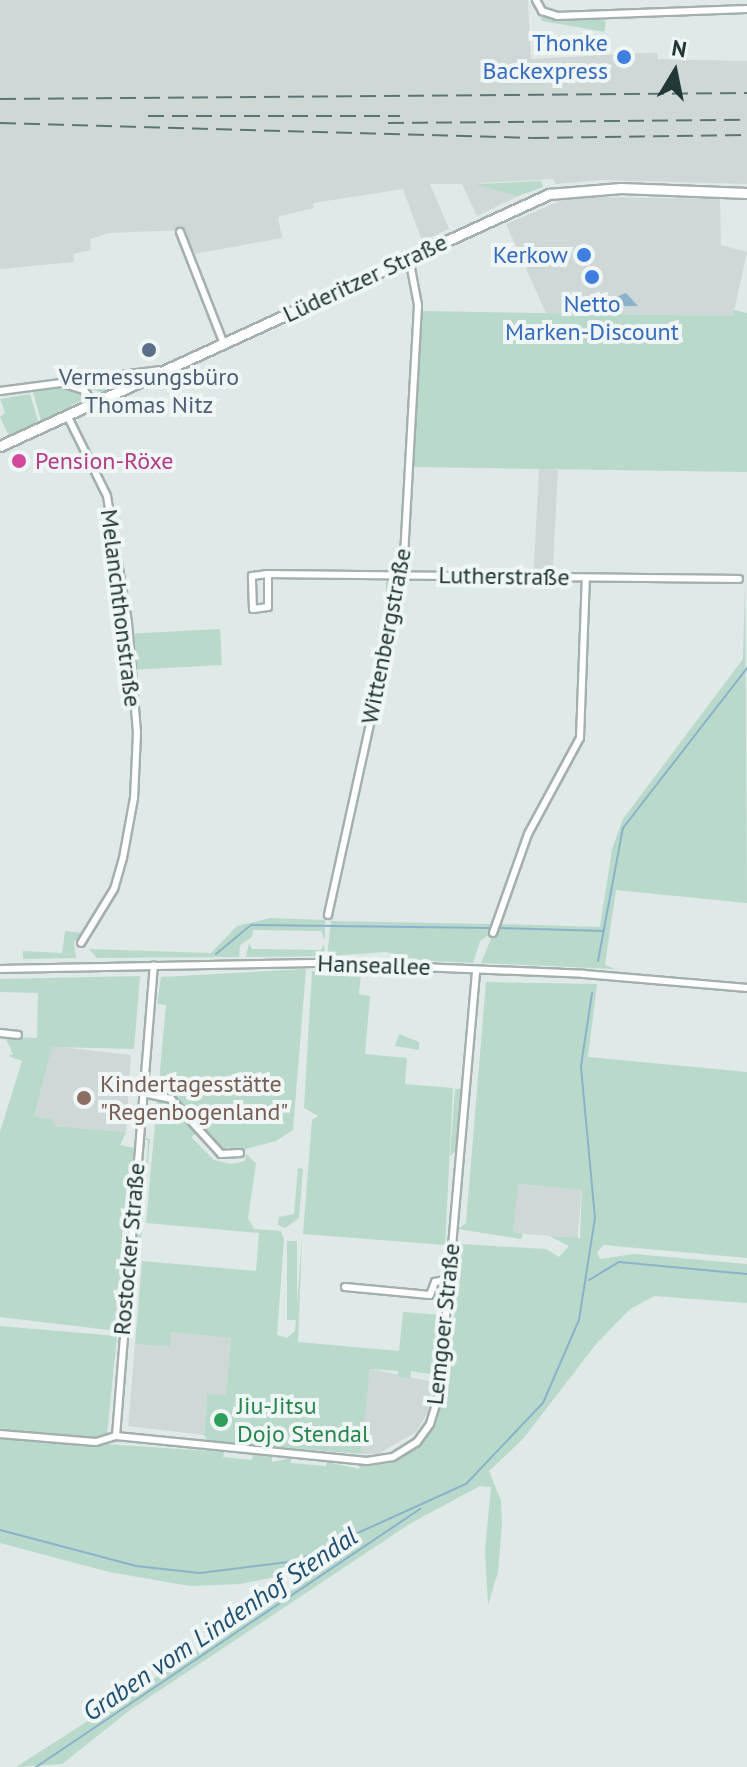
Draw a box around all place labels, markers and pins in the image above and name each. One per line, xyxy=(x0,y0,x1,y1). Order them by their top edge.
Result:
place label: Thonke Backexpress xyxy=(483,29,608,85)
marker: Thonke Backexpress xyxy=(615,48,633,66)
place label: Kerkow xyxy=(493,241,568,269)
marker: Kerkow xyxy=(575,246,593,264)
marker: Netto Marken-Discount xyxy=(583,268,601,286)
place label: Netto Marken-Discount xyxy=(505,290,679,346)
marker: Vermessungsbüro Thomas Nitz xyxy=(140,341,158,359)
place label: Vermessungsbüro Thomas Nitz xyxy=(59,363,239,419)
place label: Pension-Röxe xyxy=(35,447,173,475)
marker: Pension-Röxe xyxy=(10,452,28,470)
place label: Kindertagesstätte "Regenbogenland" xyxy=(100,1070,288,1126)
marker: Kindertagesstätte "Regenbogenland" xyxy=(75,1089,93,1107)
place label: Jiu-Jitsu Dojo Stendal xyxy=(237,1392,369,1448)
marker: Jiu-Jitsu Dojo Stendal xyxy=(212,1411,230,1429)

